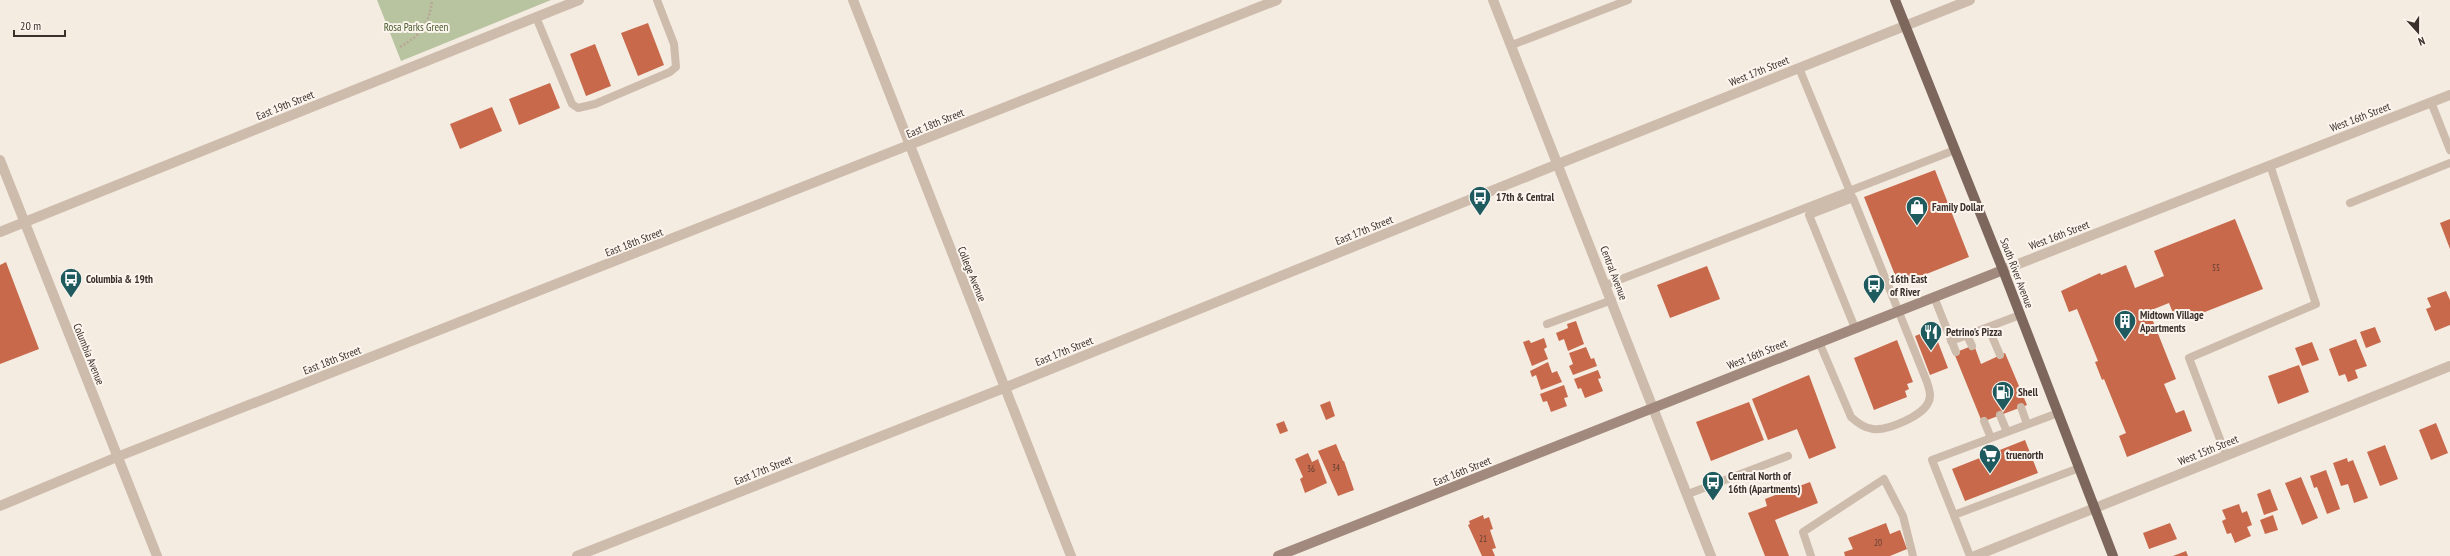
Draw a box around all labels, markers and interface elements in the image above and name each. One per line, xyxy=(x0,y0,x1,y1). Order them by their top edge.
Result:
scale bar xyxy=(14,12,65,38)
north arrow xyxy=(2398,12,2438,52)
text: 20 m xyxy=(20,18,41,33)
park label: Rosa Parks Green xyxy=(384,20,449,34)
text: N xyxy=(2416,34,2427,49)
street label: West 17th Street xyxy=(1727,53,1791,89)
street label: East 19th Street xyxy=(254,87,316,123)
street label: West 16th Street xyxy=(2328,99,2392,135)
street label: East 18th Street xyxy=(904,105,966,141)
bus stop icon: 17th & Central xyxy=(1467,184,1493,217)
place label: 17th & Central xyxy=(1496,190,1554,204)
shop icon: Family Dollar xyxy=(1904,194,1930,227)
place label: Family Dollar xyxy=(1932,200,1985,214)
street label: East 17th Street xyxy=(1333,212,1395,248)
street label: West 16th Street xyxy=(2027,217,2091,253)
street label: East 18th Street xyxy=(603,225,665,259)
street label: South River Avenue xyxy=(1997,236,2037,310)
street label: College Avenue xyxy=(955,244,990,304)
street label: Central Avenue xyxy=(1597,244,1631,303)
house number: 55 xyxy=(2212,262,2220,273)
bus stop icon: Columbia & 19th xyxy=(58,266,84,299)
place label: Columbia & 19th xyxy=(86,272,153,286)
bus stop icon: 16th East of River xyxy=(1861,272,1887,305)
place label: 16th East of River xyxy=(1890,272,1928,299)
building icon: Midtown Village Apartments xyxy=(2112,308,2138,341)
place label: Midtown Village Apartments xyxy=(2139,308,2204,335)
restaurant icon: Petrino's Pizza xyxy=(1918,319,1944,352)
street label: Columbia Avenue xyxy=(70,321,108,387)
place label: Petrino's Pizza xyxy=(1946,325,2003,339)
street label: East 17th Street xyxy=(1033,333,1095,369)
street label: West 16th Street xyxy=(1725,336,1789,372)
street label: East 18th Street xyxy=(301,343,363,377)
fuel station icon: Shell xyxy=(1990,379,2016,412)
place label: Shell xyxy=(2018,385,2038,399)
street label: West 15th Street xyxy=(2176,432,2240,468)
supermarket icon: truenorth xyxy=(1977,442,2003,475)
place label: truenorth xyxy=(2006,448,2044,462)
street label: East 17th Street xyxy=(732,452,794,488)
street label: East 16th Street xyxy=(1431,453,1493,489)
house number: 34 xyxy=(1332,462,1340,473)
house number: 36 xyxy=(1307,463,1315,474)
bus stop icon: Central North of 16th (Apartments) xyxy=(1700,469,1726,502)
place label: Central North of 16th (Apartments) xyxy=(1728,469,1801,496)
house number: 21 xyxy=(1479,533,1487,544)
house number: 20 xyxy=(1874,537,1882,548)

